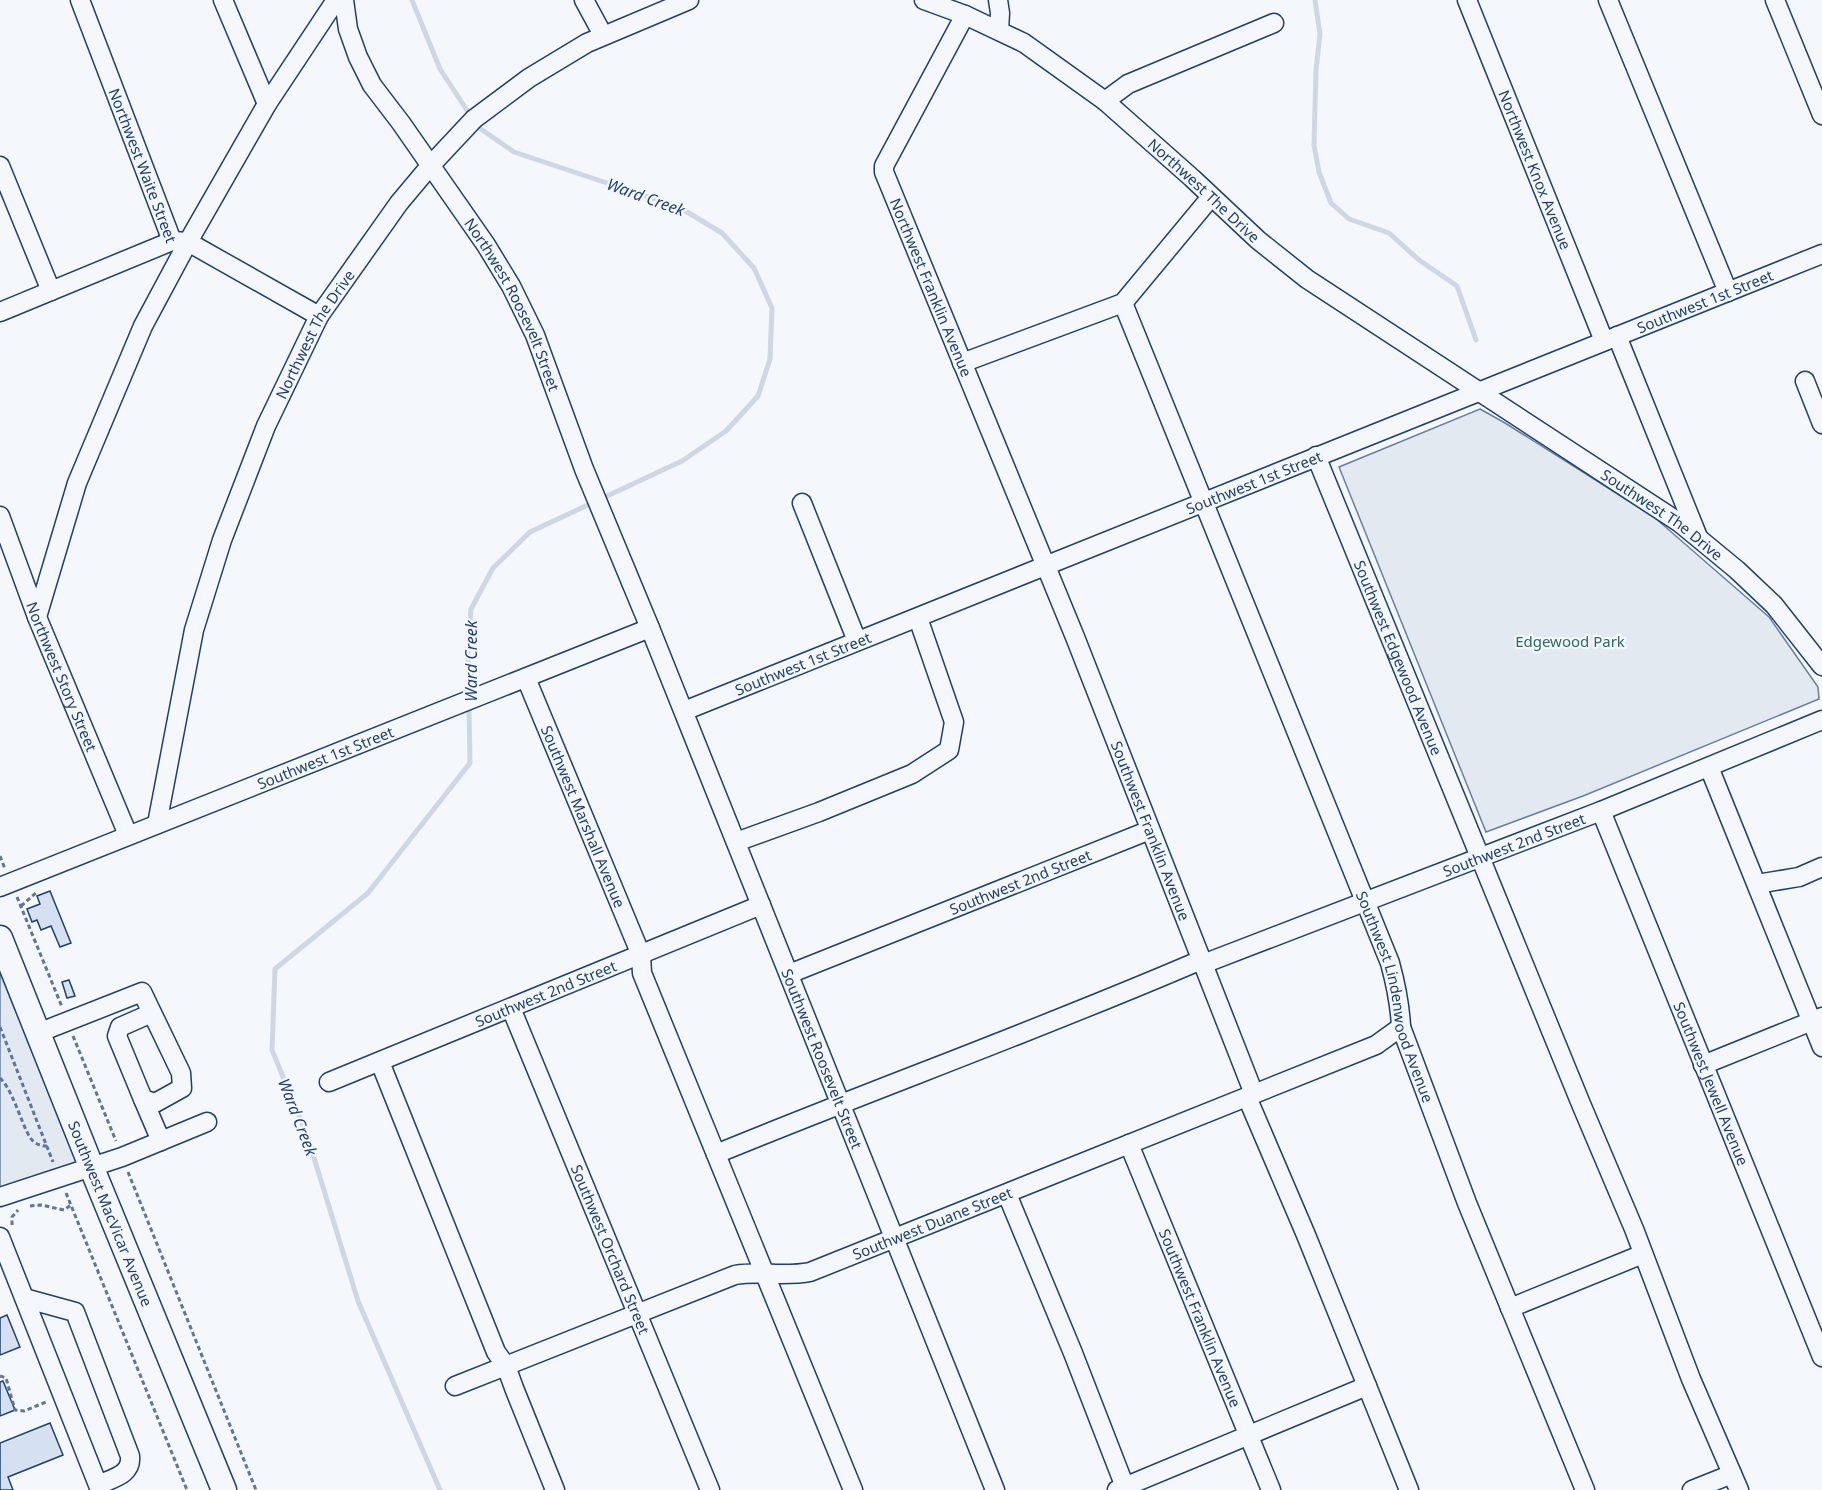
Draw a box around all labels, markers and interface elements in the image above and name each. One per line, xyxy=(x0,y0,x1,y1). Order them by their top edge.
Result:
street label: Northwest Waite Street xyxy=(105,85,182,246)
street label: Northwest Knox Avenue xyxy=(1494,87,1576,252)
street label: Northwest The Drive xyxy=(1144,134,1264,247)
water label: Ward Creek xyxy=(604,173,689,222)
street label: Northwest Franklin Avenue xyxy=(886,195,977,380)
street label: Northwest Roosevelt Street xyxy=(460,214,565,394)
street label: Southwest 1st Street xyxy=(1634,265,1776,337)
street label: Northwest The Drive xyxy=(271,266,359,402)
street label: Southwest 1st Street xyxy=(1183,446,1325,519)
street label: Southwest The Drive xyxy=(1597,464,1727,564)
street label: Southwest Edgewood Avenue xyxy=(1350,557,1447,758)
street label: Northwest Story Street xyxy=(22,599,102,755)
water label: Ward Creek xyxy=(460,619,482,702)
street label: Southwest 1st Street xyxy=(732,627,874,700)
park label: Edgewood Park xyxy=(1515,631,1625,651)
street label: Southwest 1st Street xyxy=(254,721,397,794)
street label: Southwest Marshall Avenue xyxy=(537,722,630,911)
street label: Southwest Franklin Avenue xyxy=(1107,738,1195,923)
street label: Southwest 2nd Street xyxy=(1440,808,1588,881)
street label: Southwest 2nd Street xyxy=(946,844,1095,919)
street label: Southwest Lindenwood Avenue xyxy=(1352,888,1438,1105)
street label: Southwest 2nd Street xyxy=(472,955,620,1031)
street label: Southwest Roosevelt Street xyxy=(777,966,868,1152)
street label: Southwest Jewell Avenue xyxy=(1669,999,1753,1168)
water label: Ward Creek xyxy=(273,1075,323,1160)
street label: Southwest MacVicar Avenue xyxy=(64,1118,158,1309)
street label: Southwest Orchard Street xyxy=(567,1161,655,1338)
street label: Southwest Duane Street xyxy=(849,1182,1015,1264)
street label: Southwest Franklin Avenue xyxy=(1155,1226,1246,1410)

